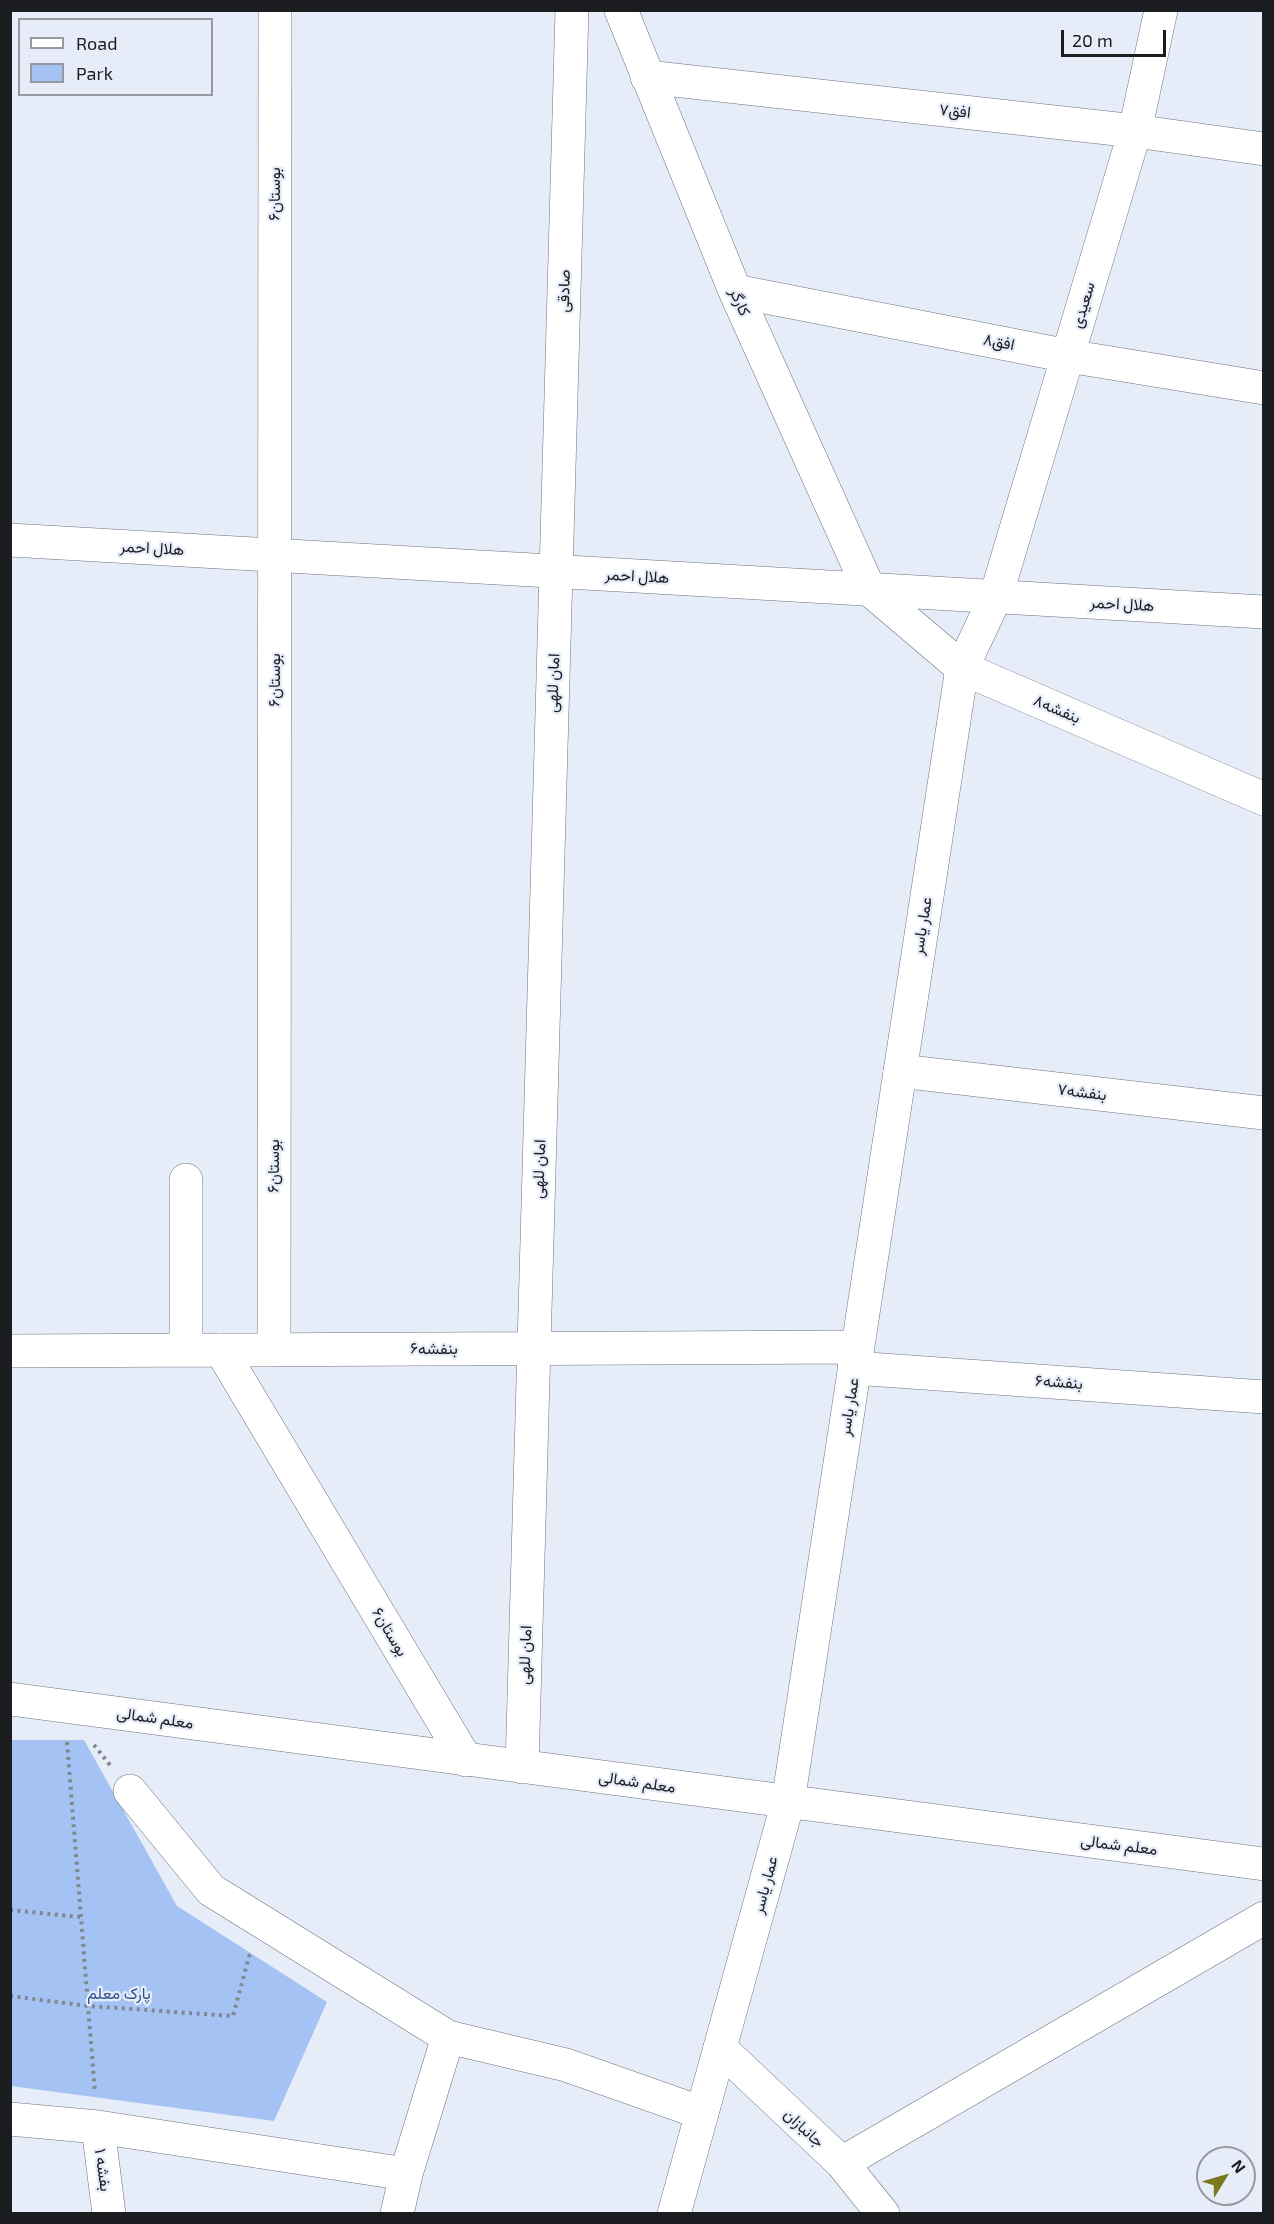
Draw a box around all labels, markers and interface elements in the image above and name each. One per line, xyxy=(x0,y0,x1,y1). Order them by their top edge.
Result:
legend xyxy=(18,18,213,96)
scale bar xyxy=(1064,18,1169,56)
text: 20 m xyxy=(1072,29,1113,51)
text: Road xyxy=(76,32,117,54)
text: Park xyxy=(76,62,113,84)
street label: افق۷ xyxy=(938,100,972,122)
street label: بوستان۶ xyxy=(265,167,285,221)
street label: صادقی xyxy=(554,269,574,313)
street label: سعیدی xyxy=(1067,280,1099,330)
street label: کارگر xyxy=(725,285,755,319)
street label: افق۸ xyxy=(982,330,1016,354)
street label: هلال احمر xyxy=(119,537,185,559)
street label: هلال احمر xyxy=(604,565,670,587)
street label: هلال احمر xyxy=(1089,593,1155,615)
street label: بوستان۶ xyxy=(265,653,285,707)
street label: امان للهی xyxy=(542,653,564,713)
street label: بنفشه۸ xyxy=(1031,691,1083,727)
street label: عمار یاسر xyxy=(908,896,936,956)
street label: بنفشه۷ xyxy=(1056,1079,1108,1105)
street label: بوستان۶ xyxy=(264,1139,284,1193)
street label: امان للهی xyxy=(528,1139,550,1199)
street label: بنفشه۶ xyxy=(410,1339,458,1359)
street label: بنفشه۶ xyxy=(1035,1371,1083,1393)
street label: عمار یاسر xyxy=(835,1377,863,1437)
street label: بوستان۶ xyxy=(368,1604,412,1660)
street label: امان للهی xyxy=(514,1625,536,1685)
street label: معلم شمالی xyxy=(115,1703,195,1733)
street label: معلم شمالی xyxy=(597,1767,677,1797)
street label: معلم شمالی xyxy=(1079,1831,1159,1859)
street label: عمار یاسر xyxy=(748,1854,782,1916)
park label: پارک معلم xyxy=(87,1984,151,2004)
street label: جانبازان xyxy=(780,2105,828,2151)
north arrow xyxy=(1196,2146,1256,2206)
street label: بفشه ۱ xyxy=(91,2148,115,2192)
text: N xyxy=(1228,2156,1250,2176)

